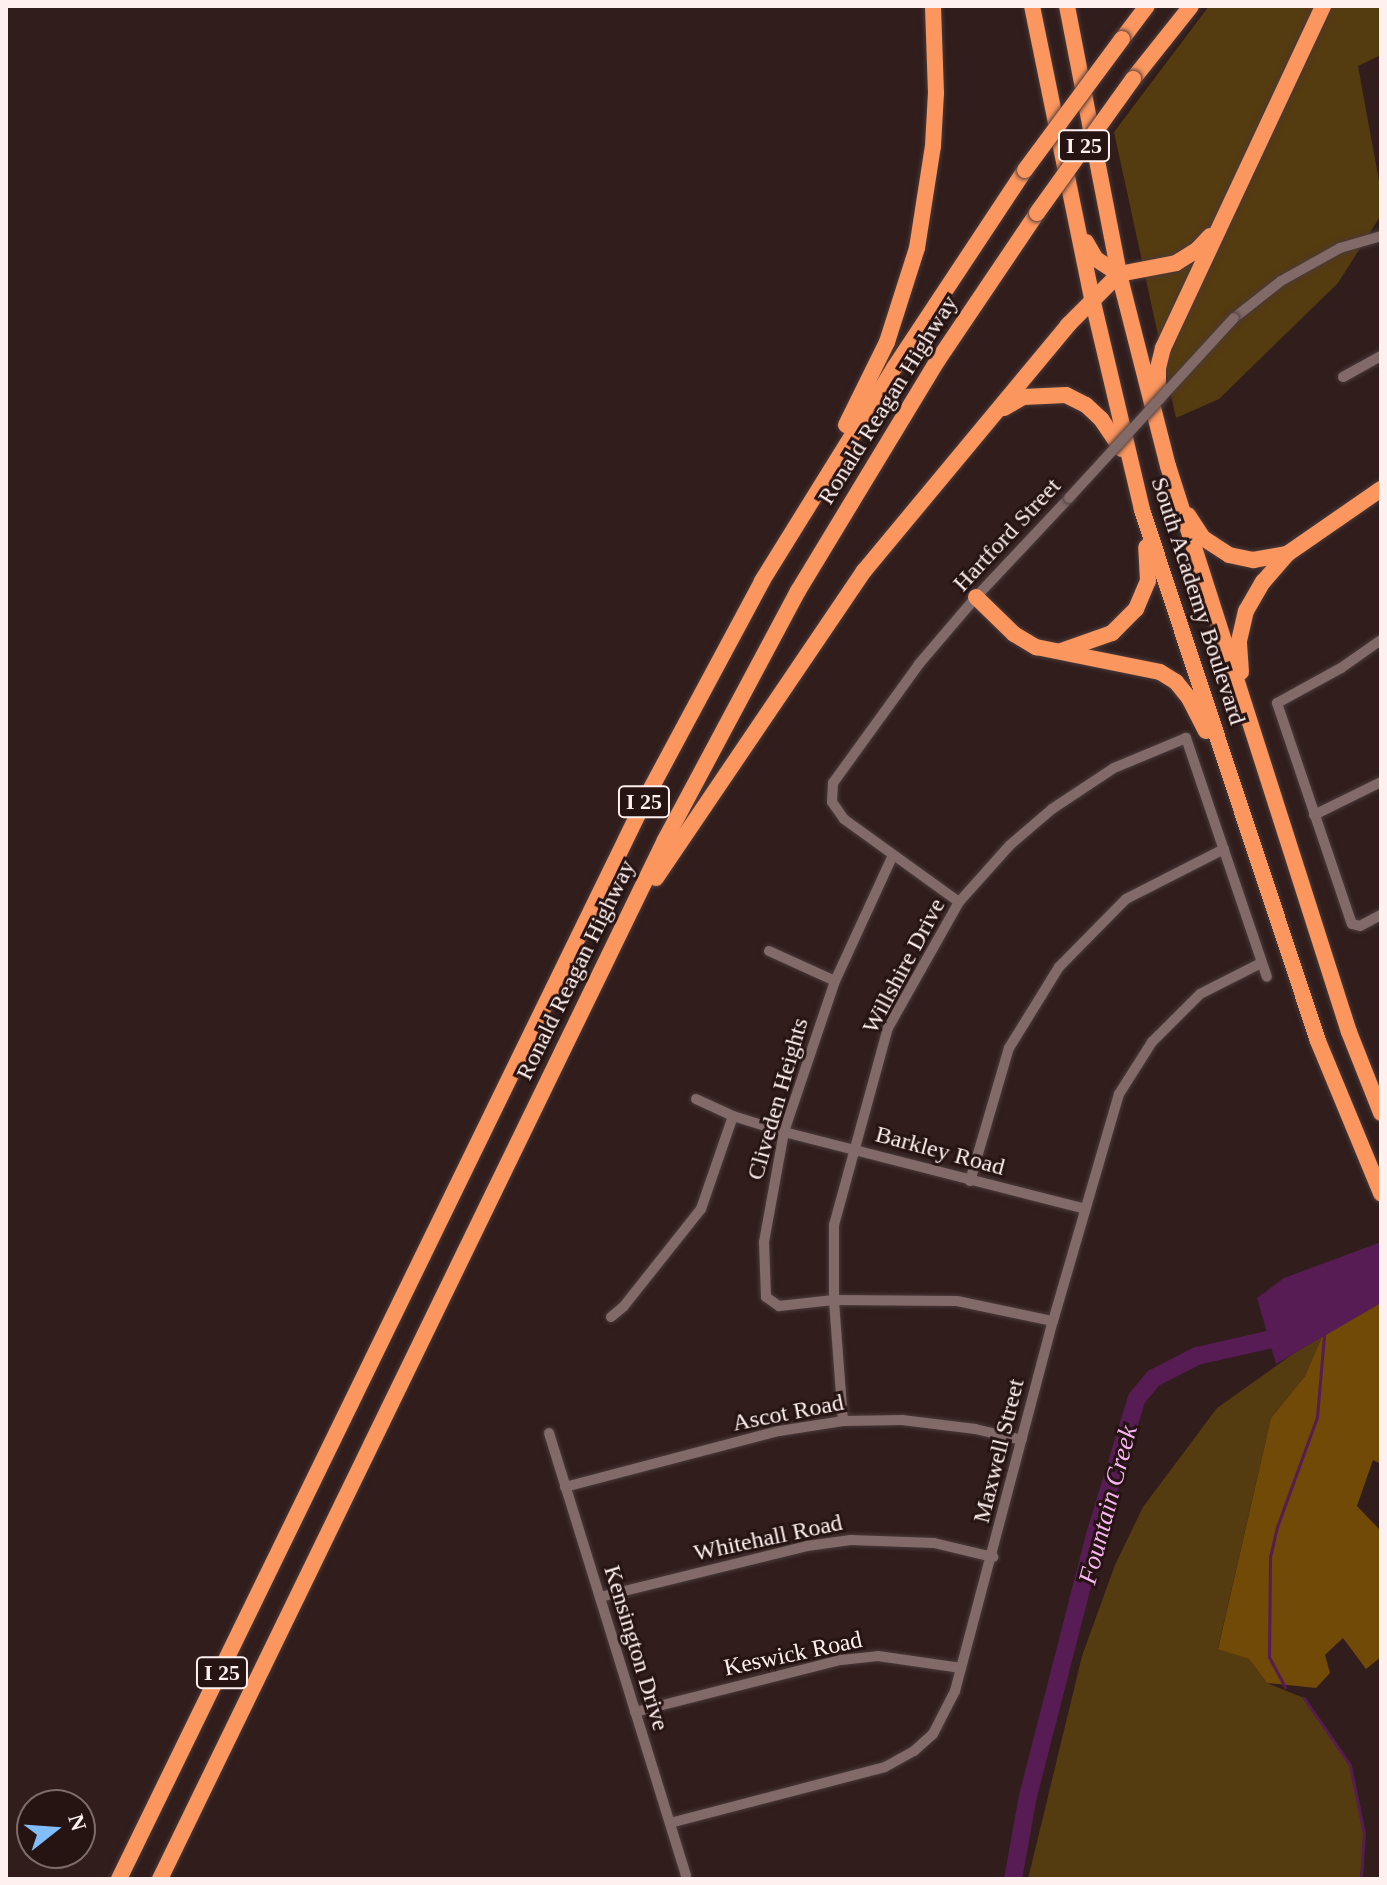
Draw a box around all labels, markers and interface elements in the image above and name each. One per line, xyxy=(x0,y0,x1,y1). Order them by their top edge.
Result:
road number: I 25 xyxy=(1056,128,1112,164)
street label: Ronald Reagan Highway xyxy=(812,290,964,510)
street label: Hartford Street xyxy=(947,472,1067,598)
street label: South Academy Boulevard xyxy=(1144,473,1252,729)
road number: I 25 xyxy=(616,784,672,820)
street label: Ronald Reagan Highway xyxy=(510,855,642,1085)
street label: Willshire Drive xyxy=(856,893,952,1039)
street label: Cliveden Heights xyxy=(741,1015,815,1183)
street label: Barkley Road xyxy=(872,1120,1008,1182)
street label: Maxwell Street xyxy=(967,1376,1031,1526)
street label: Ascot Road xyxy=(730,1388,846,1438)
water label: Fountain Creek xyxy=(1072,1422,1144,1588)
street label: Whitehall Road xyxy=(691,1508,845,1568)
street label: Kensington Drive xyxy=(597,1562,675,1734)
street label: Keswick Road xyxy=(721,1625,865,1683)
road number: I 25 xyxy=(194,1655,250,1691)
north arrow xyxy=(16,1789,96,1869)
text: N xyxy=(63,1811,92,1834)

